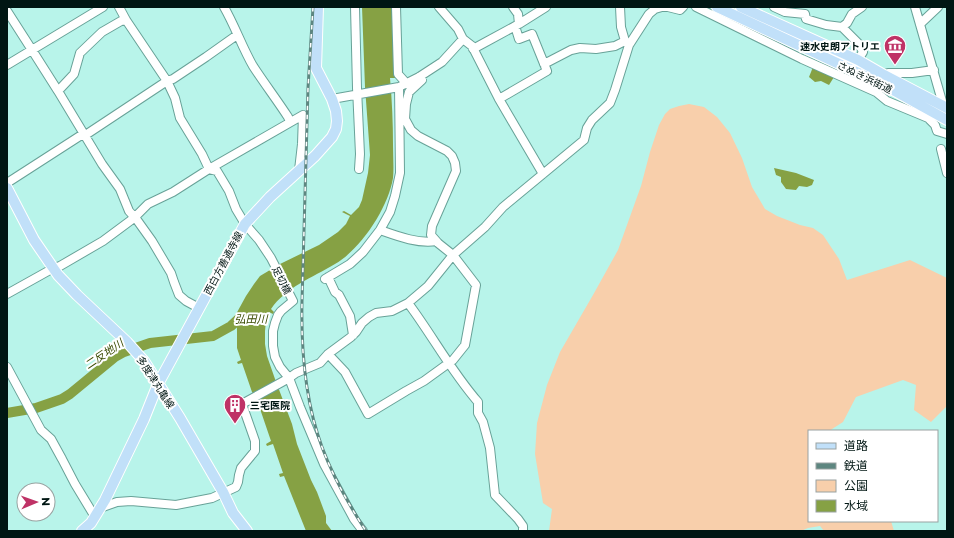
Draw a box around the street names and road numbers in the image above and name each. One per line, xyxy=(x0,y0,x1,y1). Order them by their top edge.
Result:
street label: さぬき浜街道 xyxy=(835,58,895,96)
street label: 西白方善通寺線 xyxy=(201,229,246,297)
street label: 足切橋 xyxy=(269,264,294,297)
street label: 多度津丸亀線 xyxy=(134,354,177,411)

